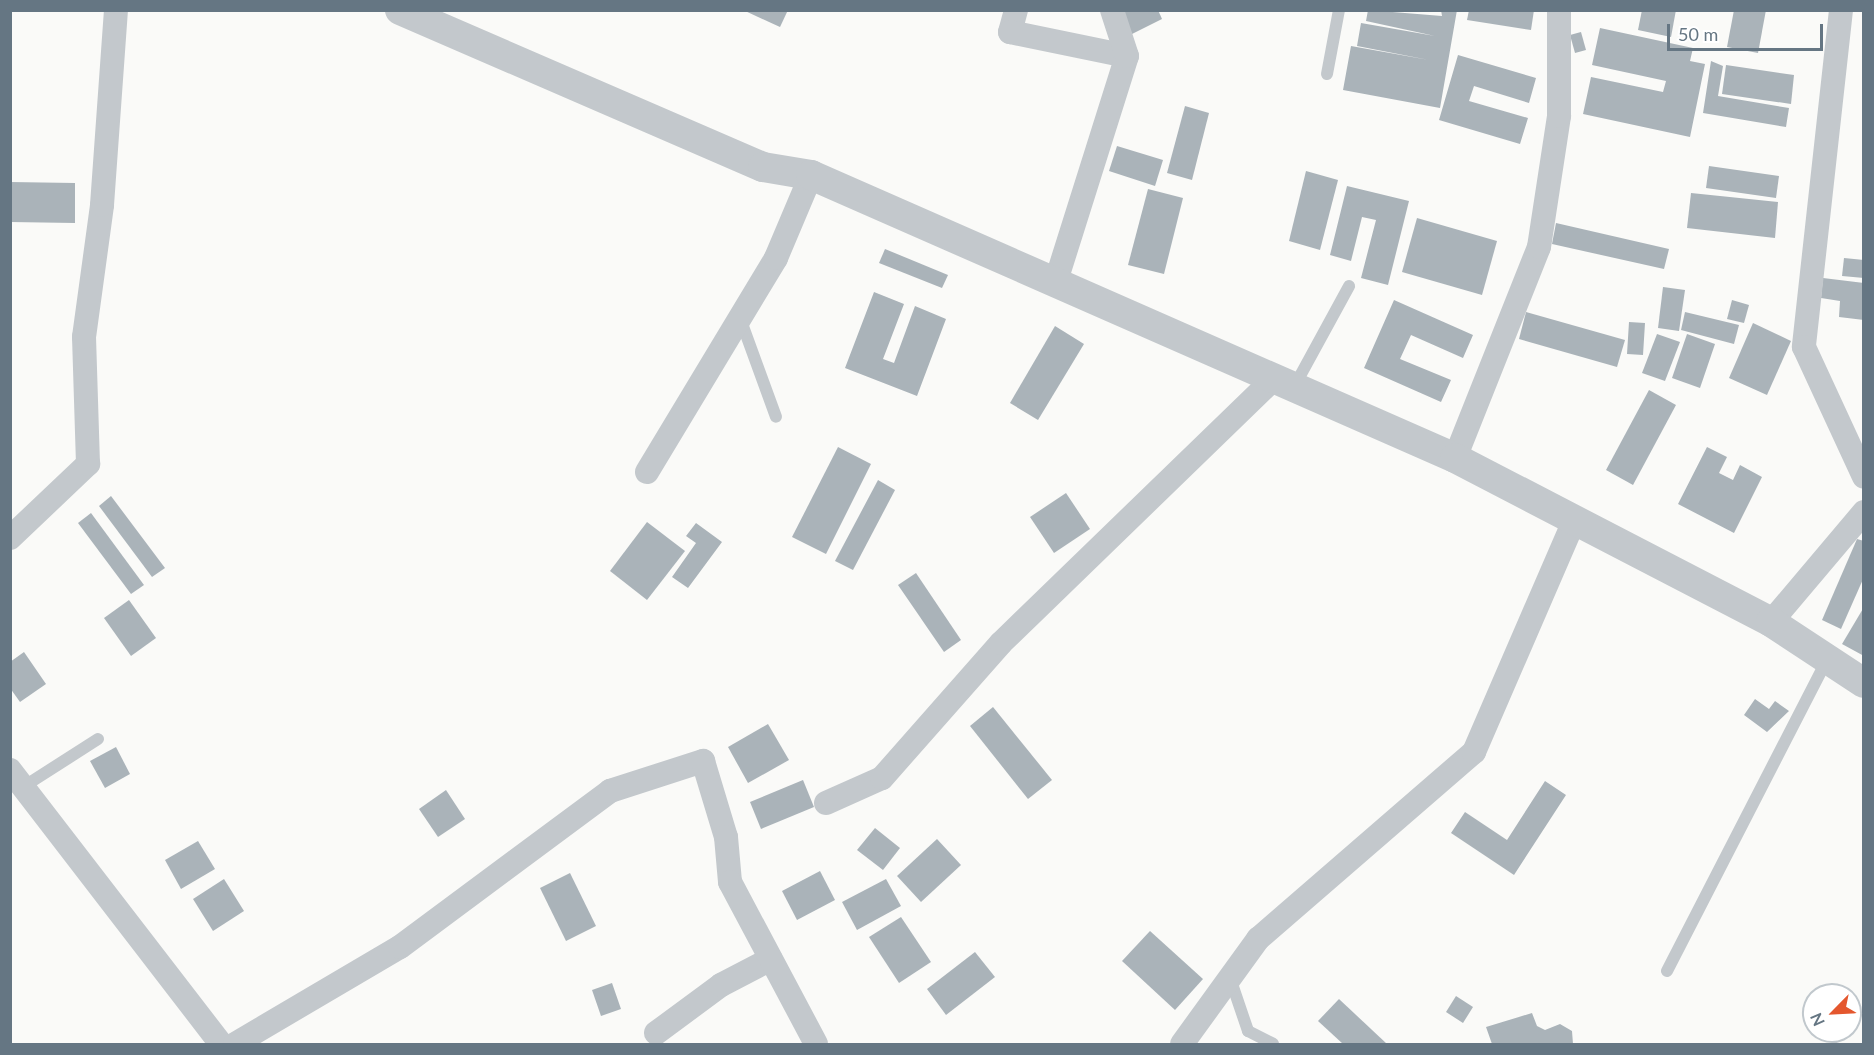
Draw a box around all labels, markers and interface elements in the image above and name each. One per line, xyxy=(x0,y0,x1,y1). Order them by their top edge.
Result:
scale bar xyxy=(1670,12,1826,50)
text: 50 m xyxy=(1678,23,1718,45)
north arrow xyxy=(1802,983,1862,1043)
text: N xyxy=(1806,1010,1828,1029)

